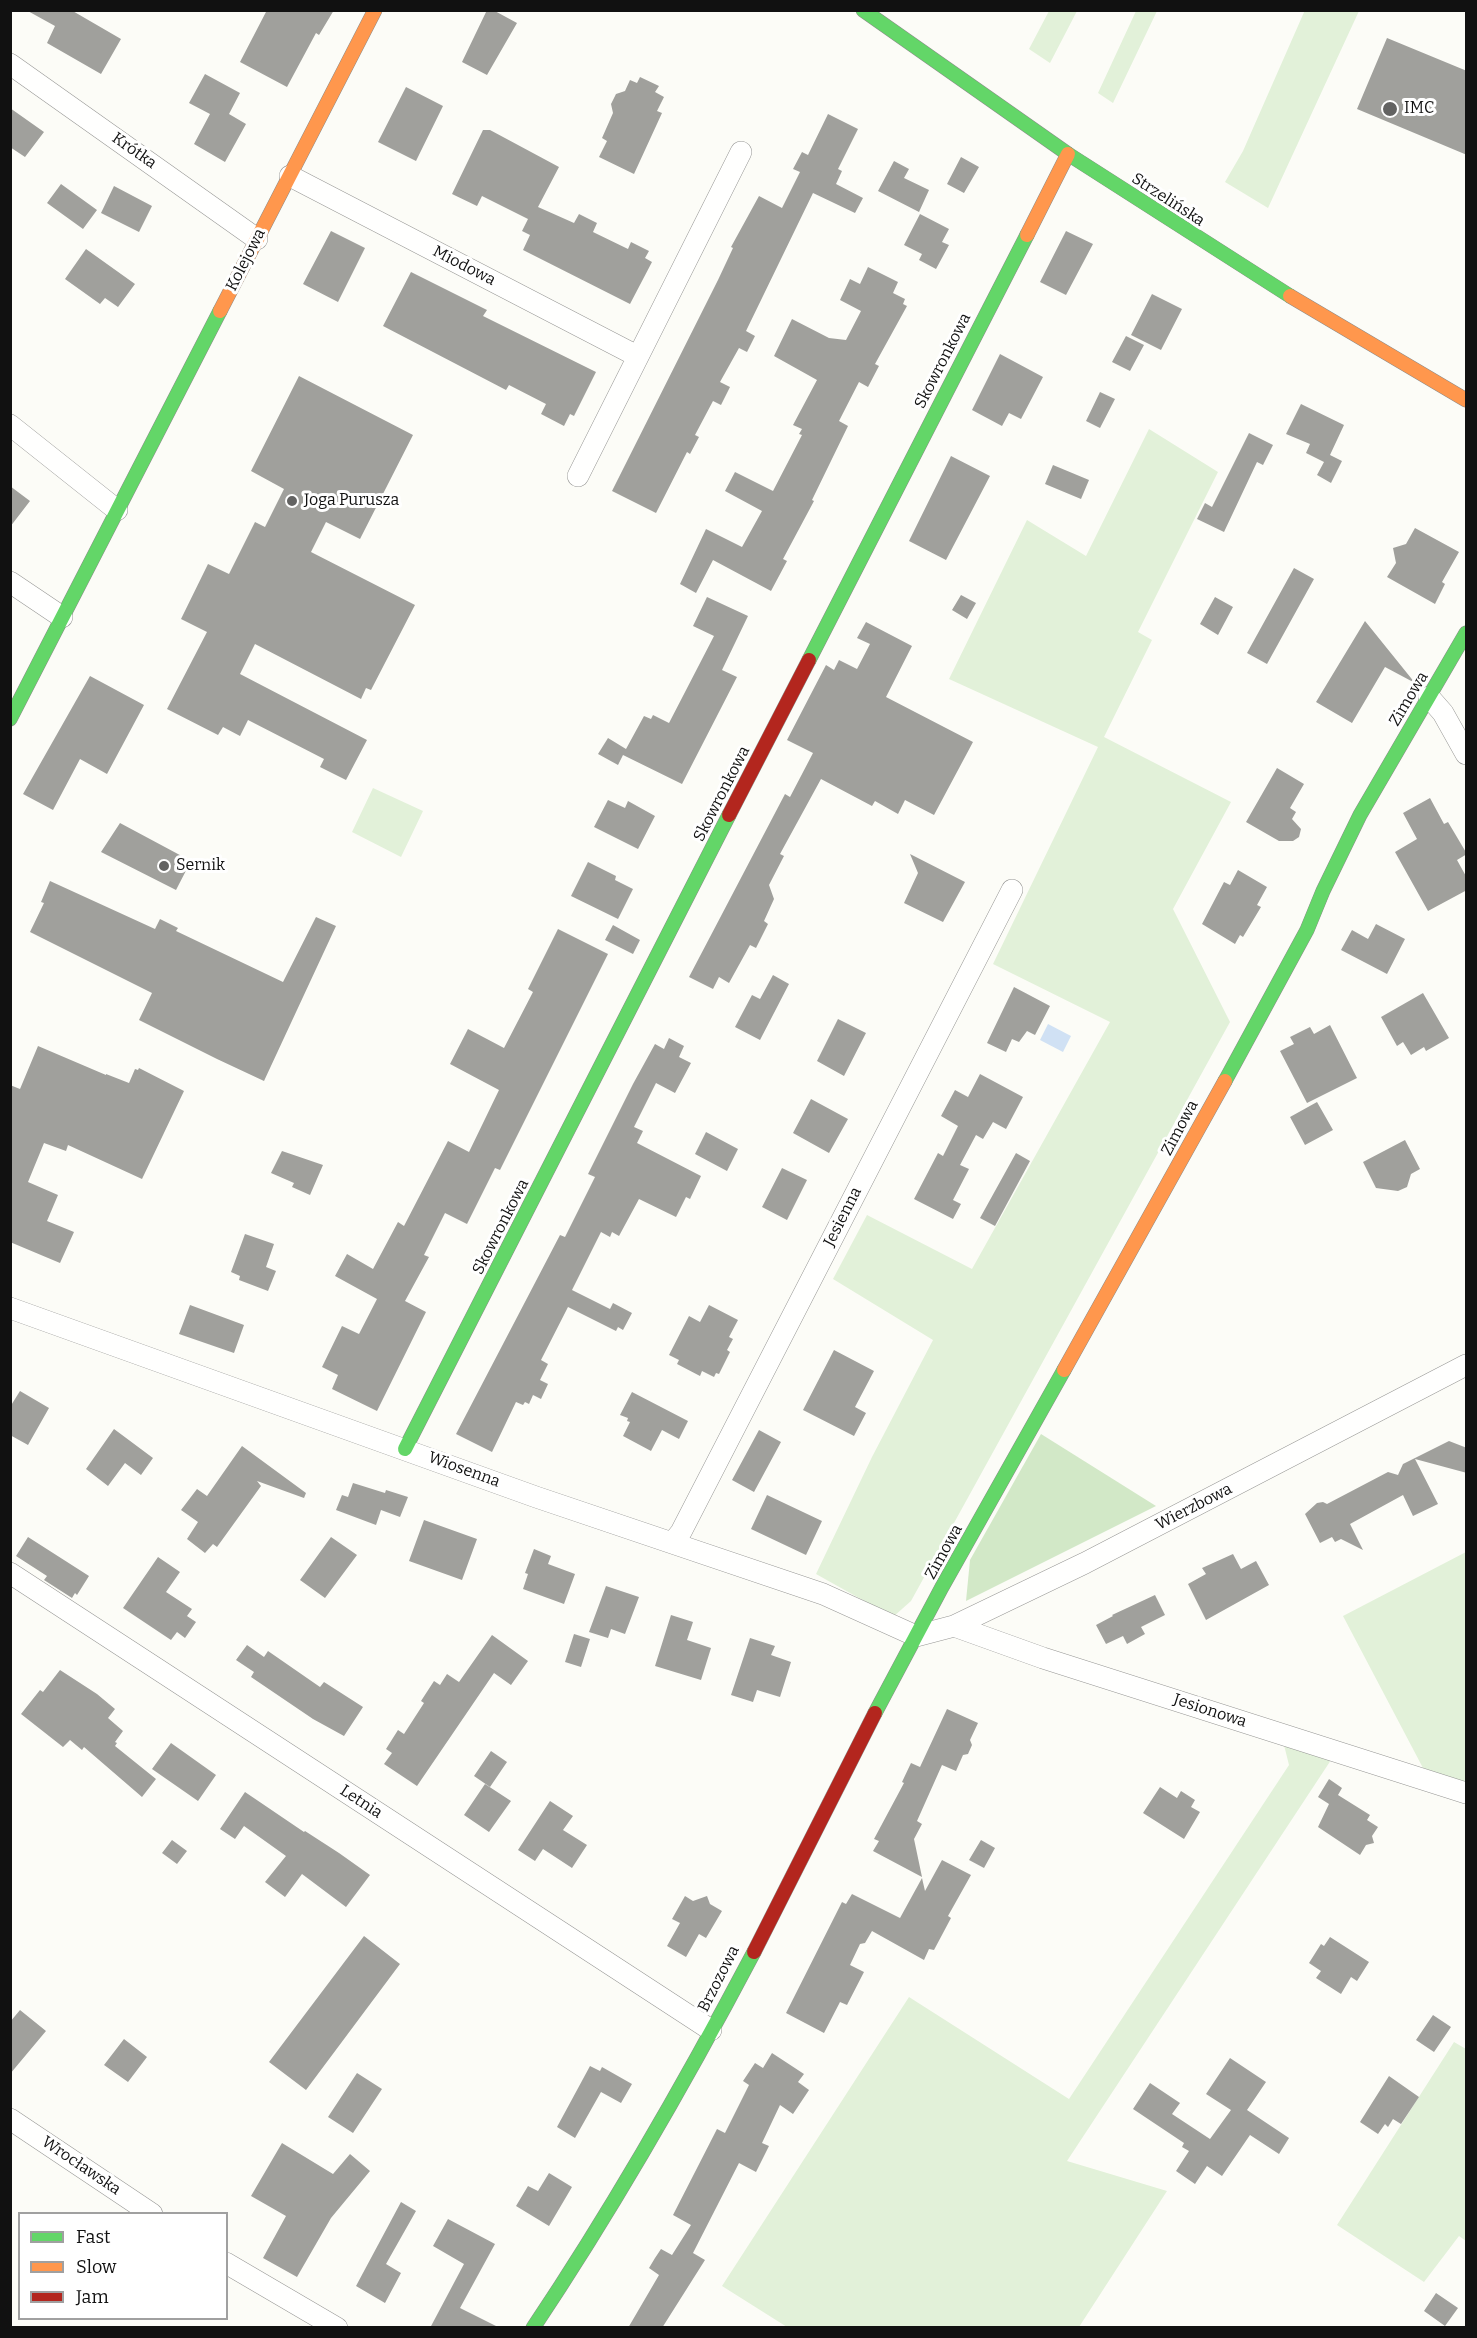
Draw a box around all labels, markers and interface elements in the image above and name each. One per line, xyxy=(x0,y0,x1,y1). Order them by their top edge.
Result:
place label: IMC xyxy=(1404,99,1434,119)
marker: IMC xyxy=(1381,100,1399,118)
street label: Krótka xyxy=(108,129,160,173)
street label: Strzelińska xyxy=(1128,169,1208,231)
street label: Kolejowa xyxy=(222,226,270,294)
street label: Miodowa xyxy=(429,242,499,290)
street label: Skowronkowa xyxy=(911,310,975,412)
place label: Joga Purusza xyxy=(304,491,399,511)
marker: Joga Purusza xyxy=(285,494,299,508)
street label: Zimowa xyxy=(1385,668,1433,730)
street label: Skowronkowa xyxy=(690,743,754,845)
place label: Sernik xyxy=(176,856,225,876)
marker: Sernik xyxy=(157,859,171,873)
street label: Zimowa xyxy=(1157,1097,1203,1159)
street label: Skowronkowa xyxy=(469,1176,533,1278)
street label: Jesienna xyxy=(820,1184,866,1250)
street label: Wiosenna xyxy=(425,1448,503,1492)
street label: Wierzbowa xyxy=(1153,1480,1235,1534)
street label: Zimowa xyxy=(921,1521,967,1583)
street label: Jesionowa xyxy=(1171,1690,1249,1732)
street label: Letnia xyxy=(336,1781,386,1823)
street label: Brzozowa xyxy=(694,1943,744,2015)
street label: Wrocławska xyxy=(38,2133,124,2199)
legend xyxy=(18,2212,228,2320)
text: Fast xyxy=(76,2226,111,2248)
text: Slow xyxy=(76,2256,116,2278)
text: Jam xyxy=(76,2286,109,2308)

